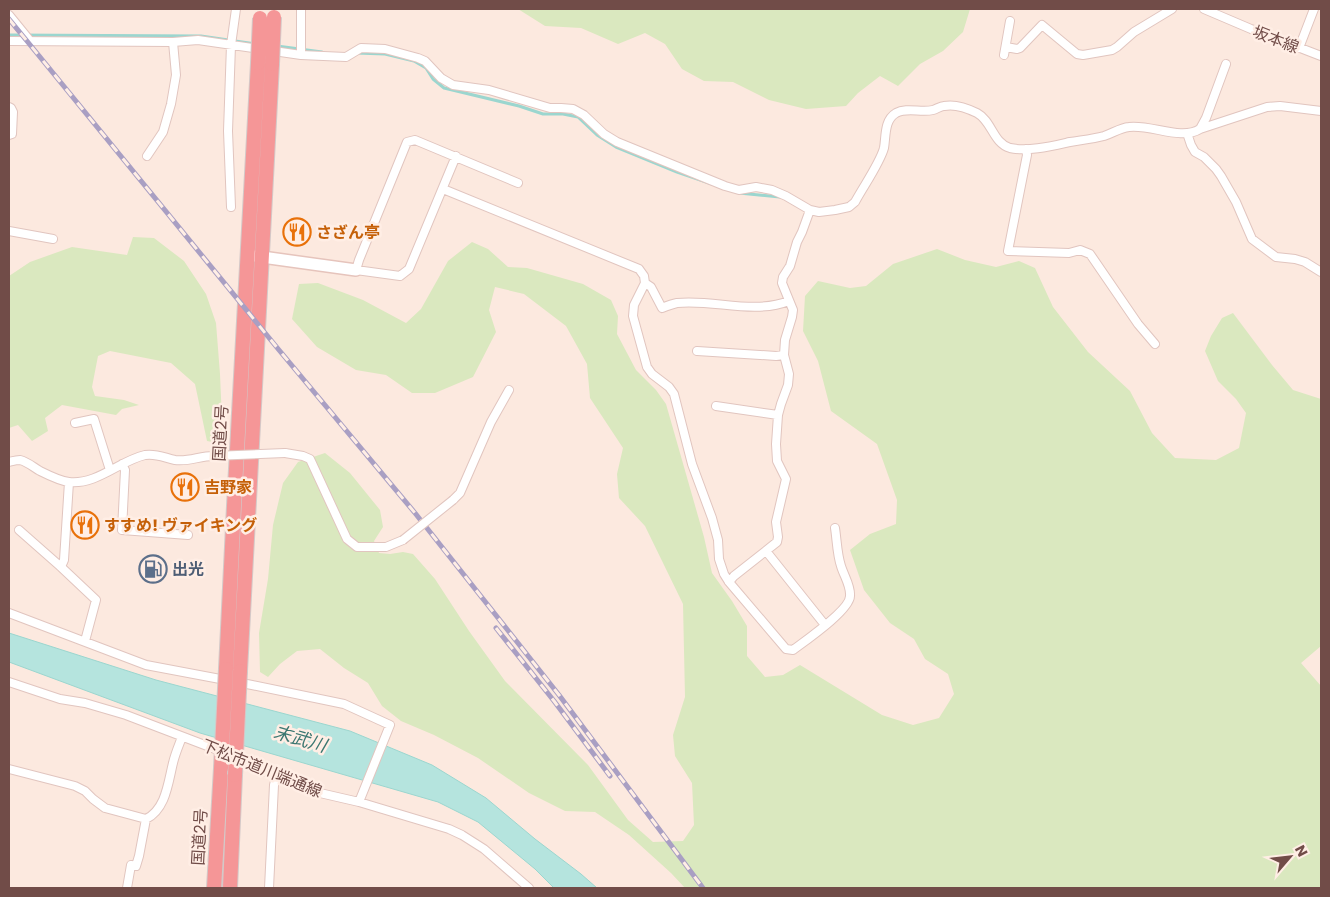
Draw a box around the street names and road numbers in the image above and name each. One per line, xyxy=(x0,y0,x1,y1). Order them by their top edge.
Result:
street label: 坂本線 xyxy=(1249,20,1302,59)
street label: 国道2号 xyxy=(208,404,233,462)
street label: 下松市道川端通線 xyxy=(198,734,325,803)
street label: 国道2号 xyxy=(187,808,212,866)

